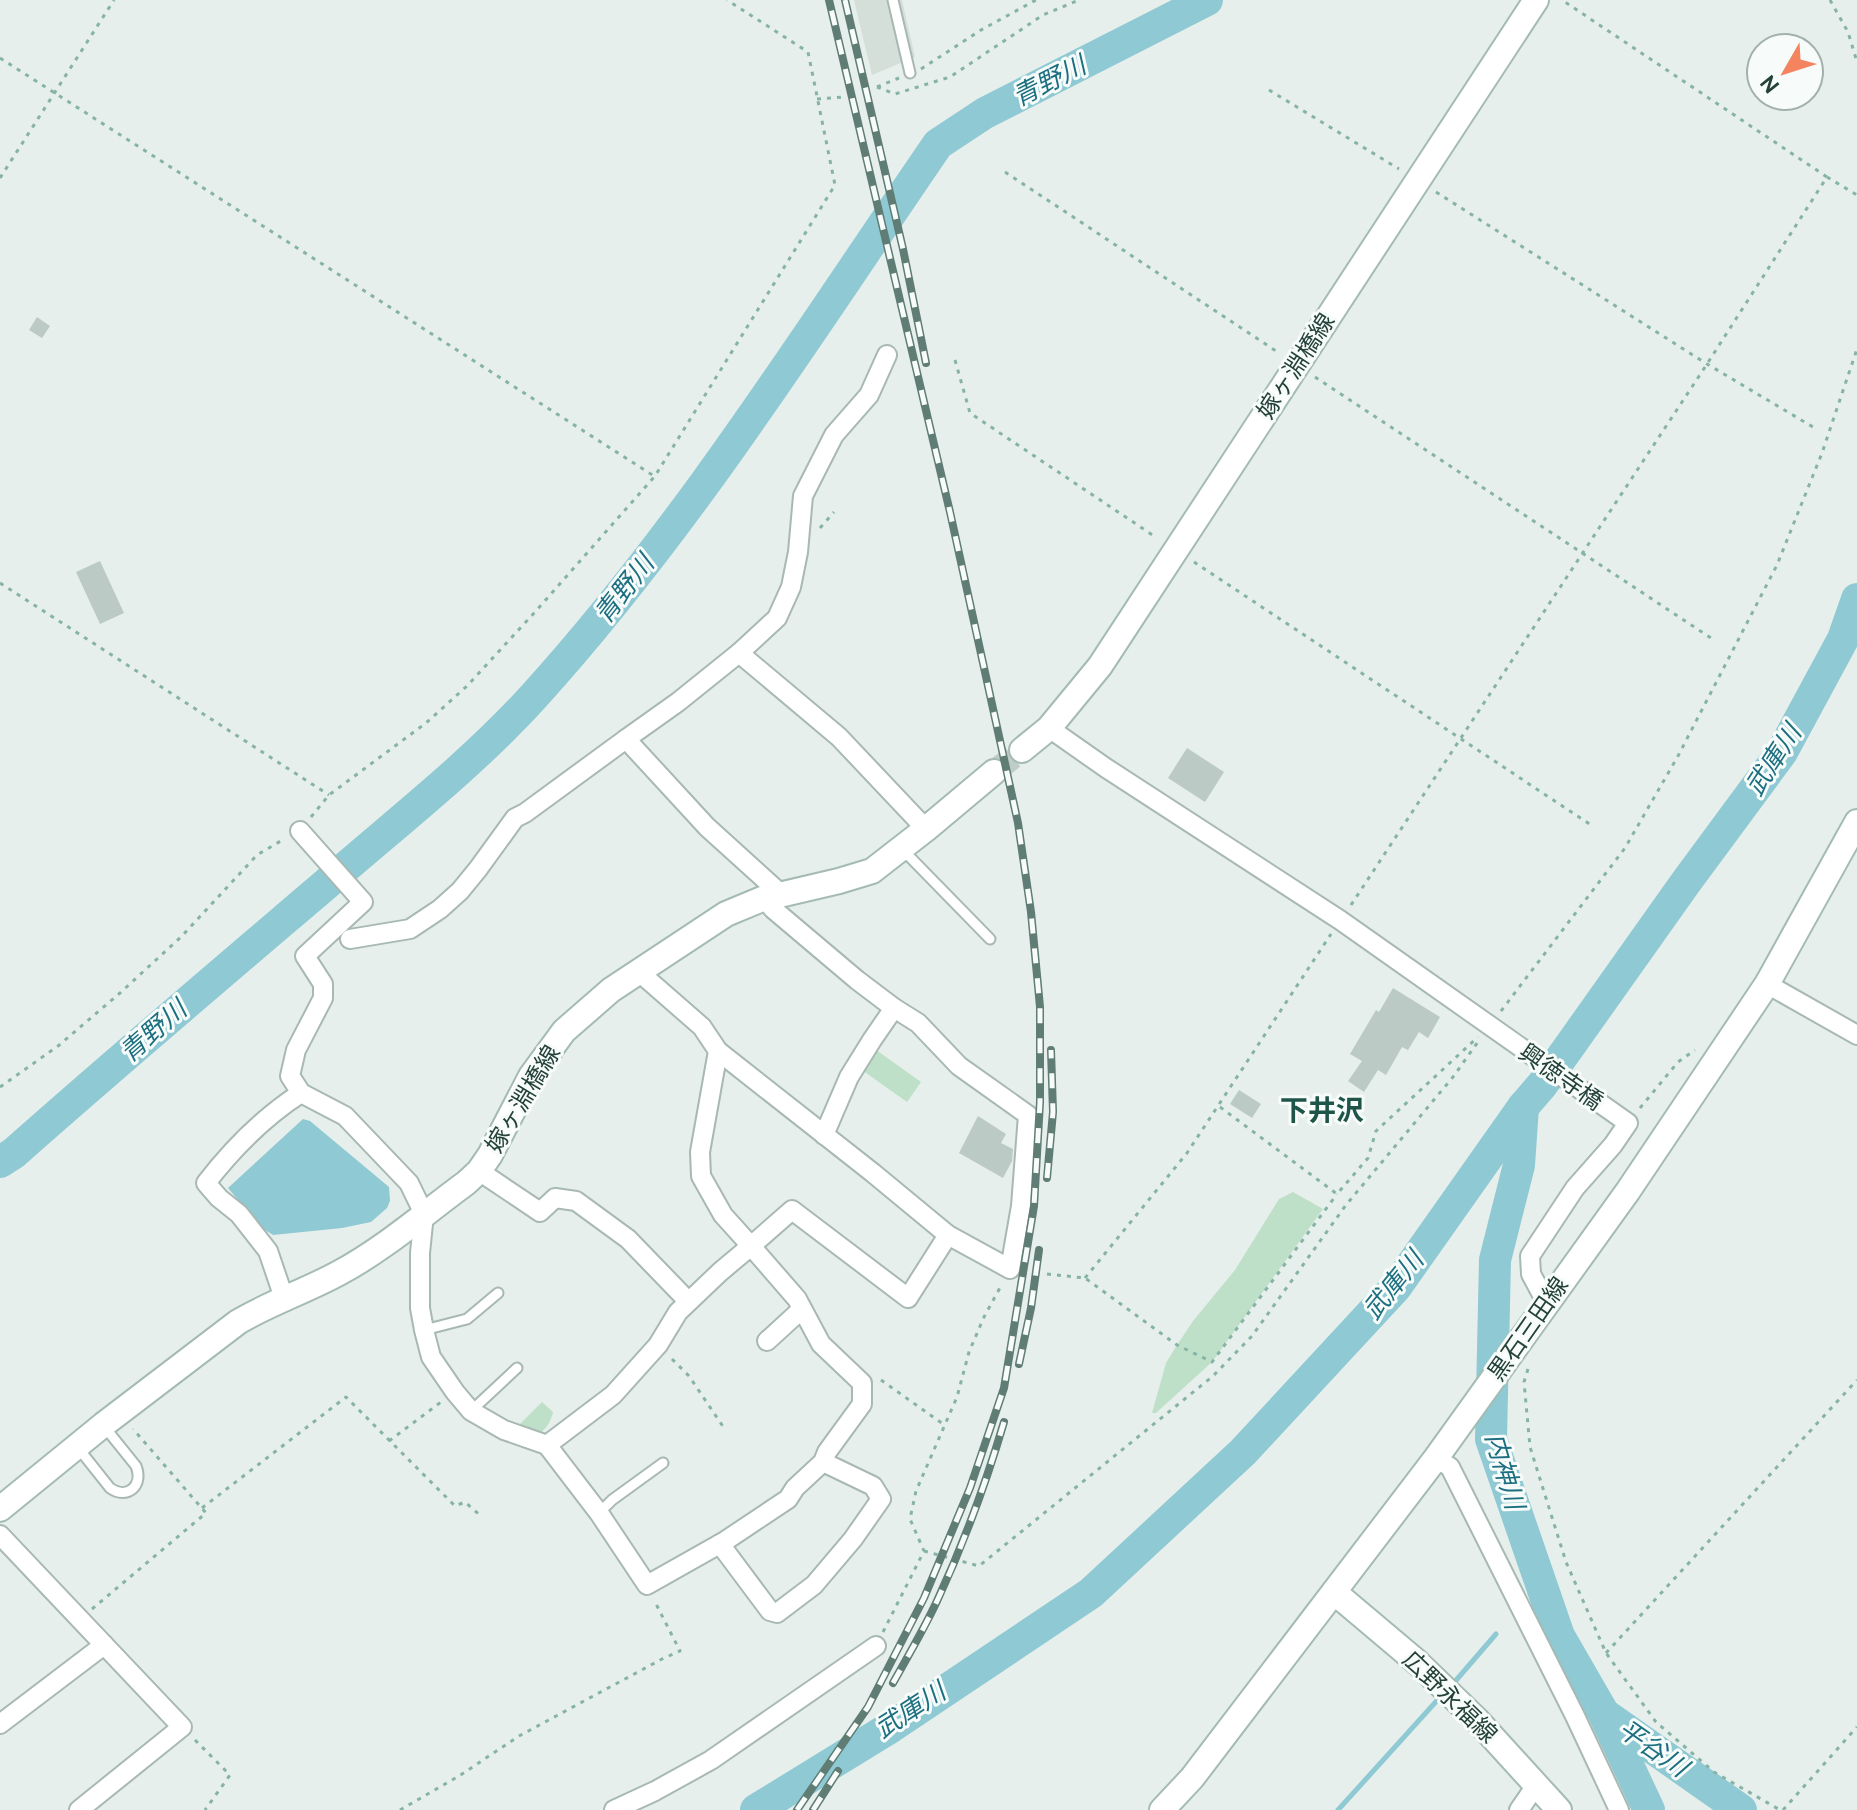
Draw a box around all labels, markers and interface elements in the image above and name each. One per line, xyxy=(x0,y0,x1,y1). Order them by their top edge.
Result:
north arrow xyxy=(1745,32,1825,112)
water label: 青野川 xyxy=(1007,48,1094,113)
text: N xyxy=(1754,70,1785,99)
street label: 嫁ヶ淵橋線 xyxy=(1251,308,1340,424)
water label: 青野川 xyxy=(587,546,662,630)
water label: 武庫川 xyxy=(1738,716,1809,801)
water label: 青野川 xyxy=(113,991,195,1069)
street label: 興徳寺橋 xyxy=(1514,1037,1609,1116)
street label: 嫁ヶ淵橋線 xyxy=(479,1040,566,1158)
district label: 下井沢 xyxy=(1280,1093,1364,1127)
water label: 武庫川 xyxy=(1356,1242,1432,1325)
street label: 黒石三田線 xyxy=(1481,1271,1574,1386)
water label: 内神川 xyxy=(1479,1429,1532,1516)
street label: 広野永福線 xyxy=(1397,1645,1504,1749)
water label: 武庫川 xyxy=(869,1674,954,1745)
water label: 平谷川 xyxy=(1612,1713,1697,1785)

